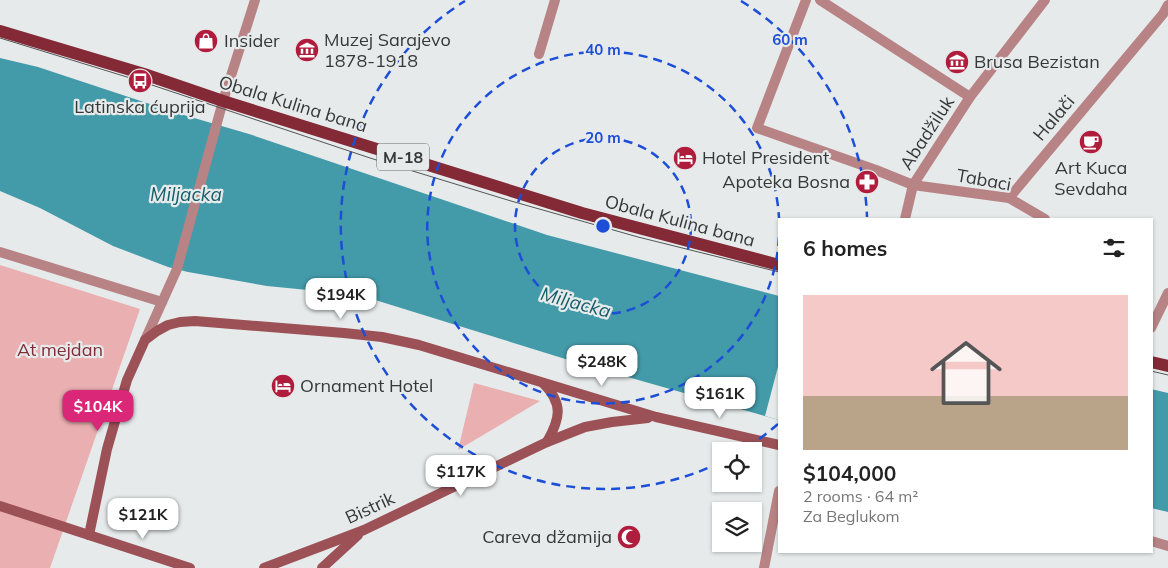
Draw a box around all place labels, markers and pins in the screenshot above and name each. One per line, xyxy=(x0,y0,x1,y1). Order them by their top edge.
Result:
shop icon: Insider xyxy=(193,28,219,54)
place label: Muzej Sarajevo 1878-1918 xyxy=(324,28,451,72)
place label: Insider xyxy=(224,29,280,52)
museum icon: Muzej Sarajevo 1878-1918 xyxy=(294,37,320,63)
museum icon: Brusa Bezistan xyxy=(944,49,970,75)
place label: Brusa Bezistan xyxy=(974,50,1100,73)
bus stop icon: Latinska ćuprija xyxy=(127,68,153,94)
place label: Latinska ćuprija xyxy=(74,95,206,118)
cafe icon: Art Kuca Sevdaha xyxy=(1078,129,1104,155)
hotel icon: Hotel President xyxy=(672,145,698,171)
place label: Hotel President xyxy=(702,146,829,169)
place label: Art Kuca Sevdaha xyxy=(1054,156,1128,200)
pharmacy icon: Apoteka Bosna xyxy=(854,169,880,195)
place label: Apoteka Bosna xyxy=(722,170,850,193)
centre of rings xyxy=(594,217,612,235)
pin: $194K xyxy=(306,278,376,320)
pin: $248K xyxy=(567,344,637,387)
hotel icon: Ornament Hotel xyxy=(270,373,296,399)
place label: Ornament Hotel xyxy=(300,374,433,397)
pin: $161K xyxy=(685,376,755,419)
pin: $104K xyxy=(63,390,133,432)
pin: $117K xyxy=(426,454,496,497)
pin: $121K xyxy=(108,498,178,540)
mosque icon: Careva džamija xyxy=(616,524,642,550)
place label: Careva džamija xyxy=(482,525,612,548)

